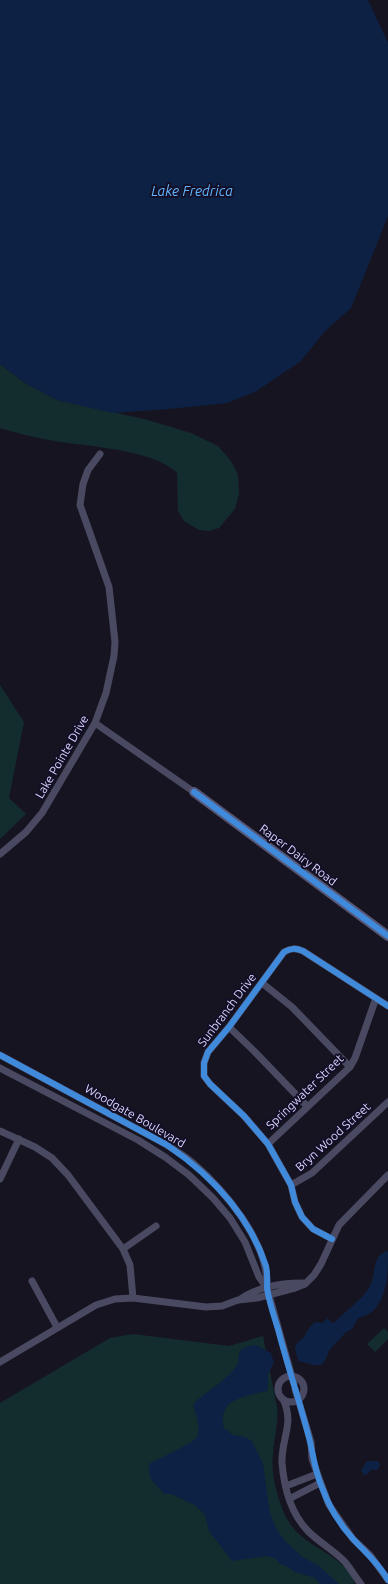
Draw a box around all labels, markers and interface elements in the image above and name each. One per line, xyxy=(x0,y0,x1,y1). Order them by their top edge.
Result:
water label: Lake Fredrica xyxy=(151,183,233,199)
street label: Lake Pointe Drive xyxy=(32,713,92,801)
street label: Raper Dairy Road xyxy=(256,821,340,889)
street label: Sunbranch Drive xyxy=(195,970,259,1050)
street label: Springwater Street xyxy=(263,1051,347,1133)
street label: Woodgate Boulevard xyxy=(82,1081,188,1151)
street label: Bryn Wood Street xyxy=(292,1100,374,1174)

